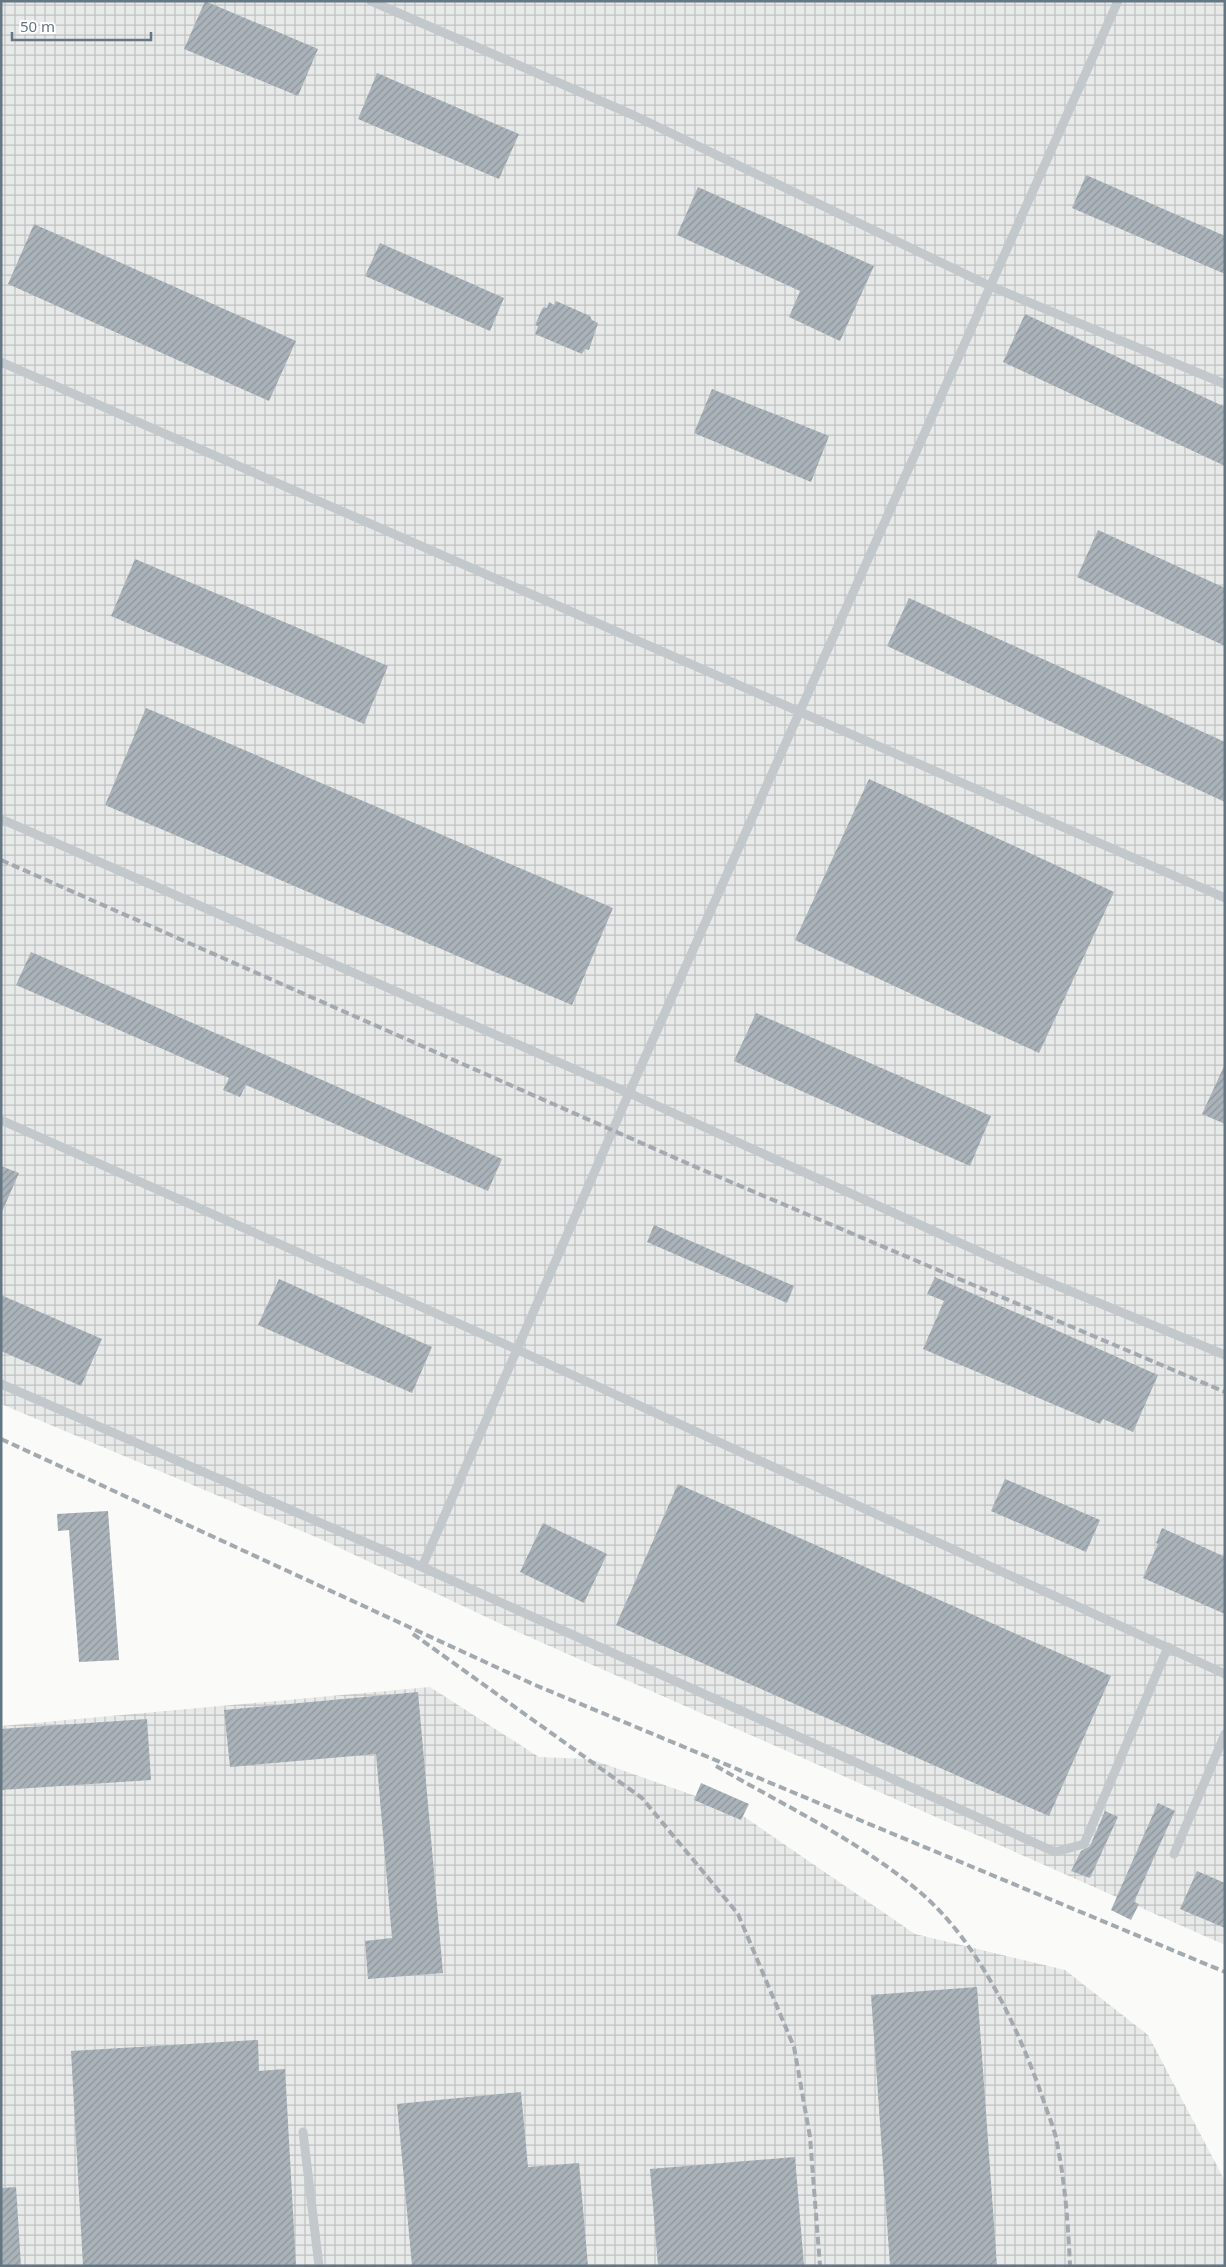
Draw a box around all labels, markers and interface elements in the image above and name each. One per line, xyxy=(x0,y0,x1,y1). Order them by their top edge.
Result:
scale bar xyxy=(12,10,151,42)
text: 50 m xyxy=(20,16,55,36)

